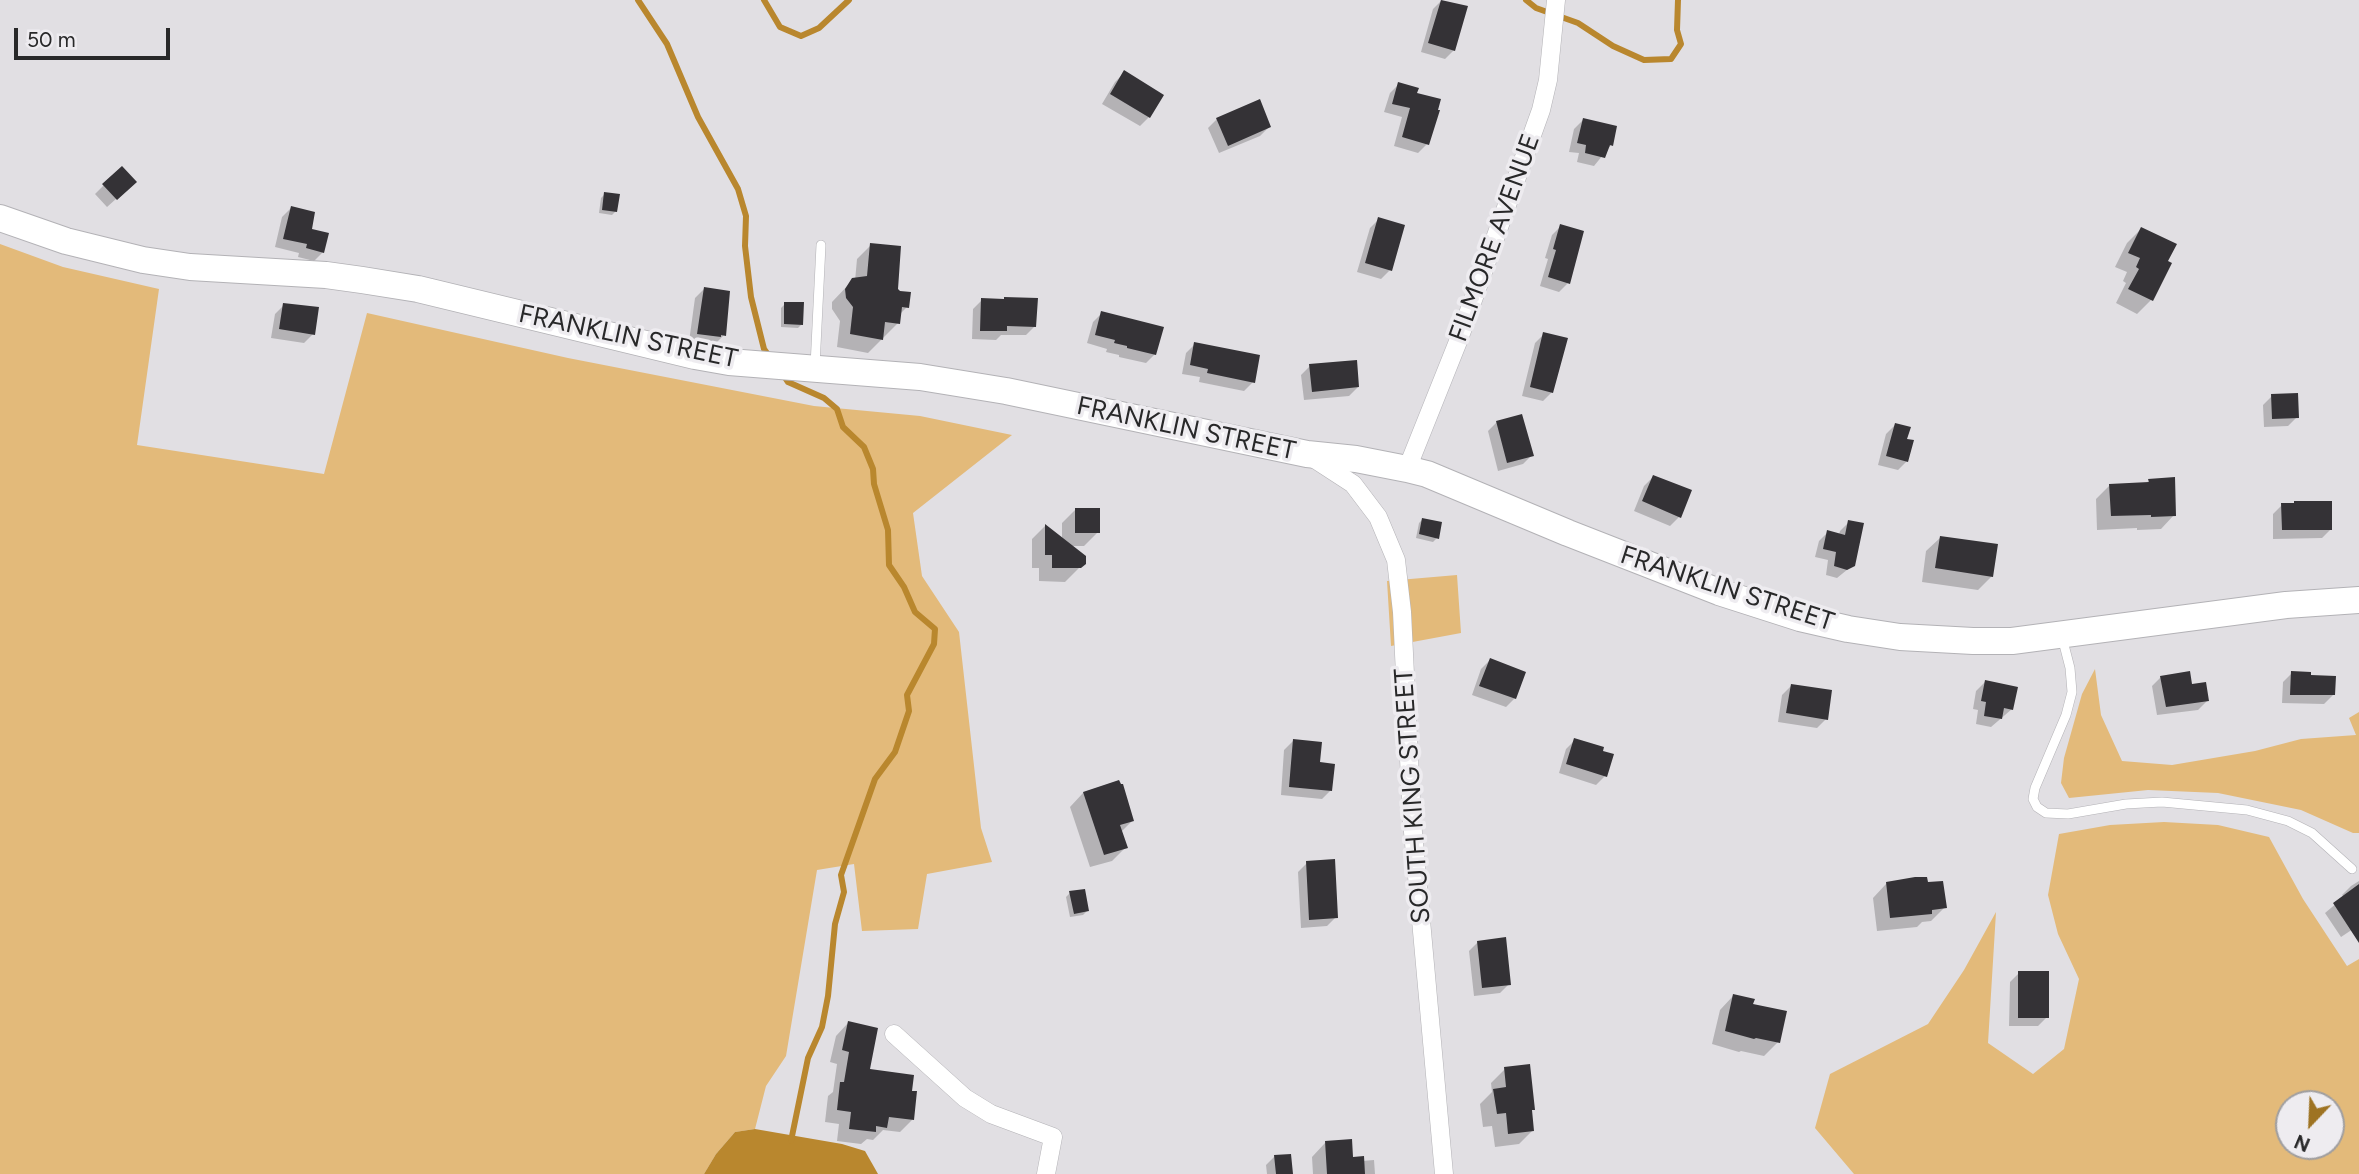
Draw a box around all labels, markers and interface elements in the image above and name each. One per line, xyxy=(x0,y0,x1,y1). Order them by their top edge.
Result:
scale bar xyxy=(18,14,173,58)
text: 50 m xyxy=(27,27,76,52)
street label: FILMORE AVENUE xyxy=(1443,130,1547,346)
street label: FRANKLIN STREET xyxy=(516,299,740,375)
street label: FRANKLIN STREET xyxy=(1074,391,1298,467)
street label: FRANKLIN STREET xyxy=(1616,540,1838,638)
street label: SOUTH KING STREET xyxy=(1389,667,1437,925)
north arrow xyxy=(2275,1090,2345,1160)
text: N xyxy=(2291,1129,2314,1156)

